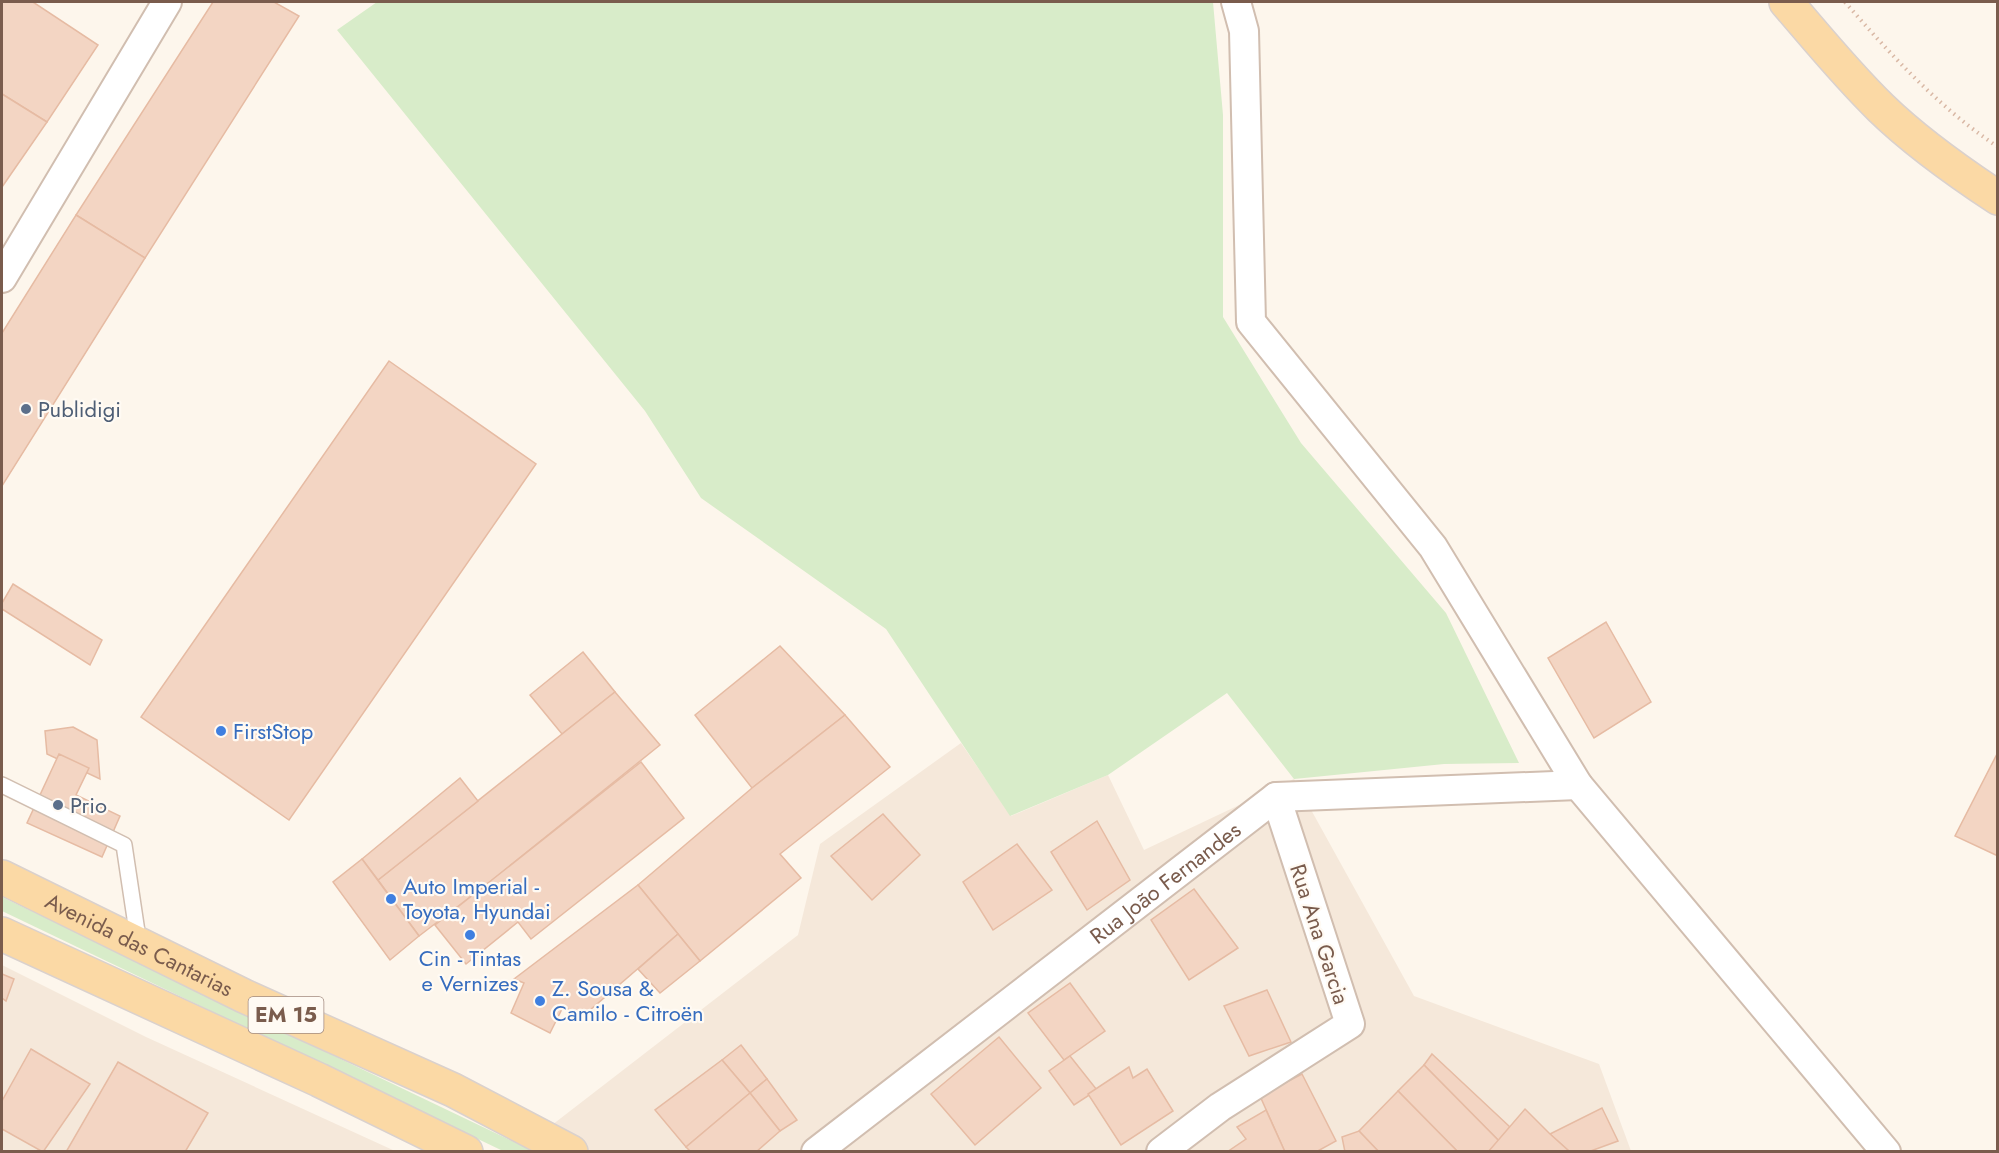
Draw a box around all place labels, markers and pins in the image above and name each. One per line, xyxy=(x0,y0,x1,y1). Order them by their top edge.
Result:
place label: Publidigi xyxy=(38,393,121,425)
marker: Publidigi xyxy=(19,402,33,416)
place label: FirstStop xyxy=(233,715,313,747)
marker: FirstStop xyxy=(214,724,228,738)
place label: Prio xyxy=(70,789,107,821)
marker: Prio xyxy=(51,798,65,812)
place label: Auto Imperial - Toyota, Hyundai xyxy=(403,870,551,927)
marker: Auto Imperial - Toyota, Hyundai xyxy=(384,892,398,906)
marker: Cin - Tintas e Vernizes xyxy=(463,928,477,942)
place label: Cin - Tintas e Vernizes xyxy=(419,942,521,999)
place label: Z. Sousa & Camilo - Citroën xyxy=(552,972,704,1029)
marker: Z. Sousa & Camilo - Citroën xyxy=(533,994,547,1008)

